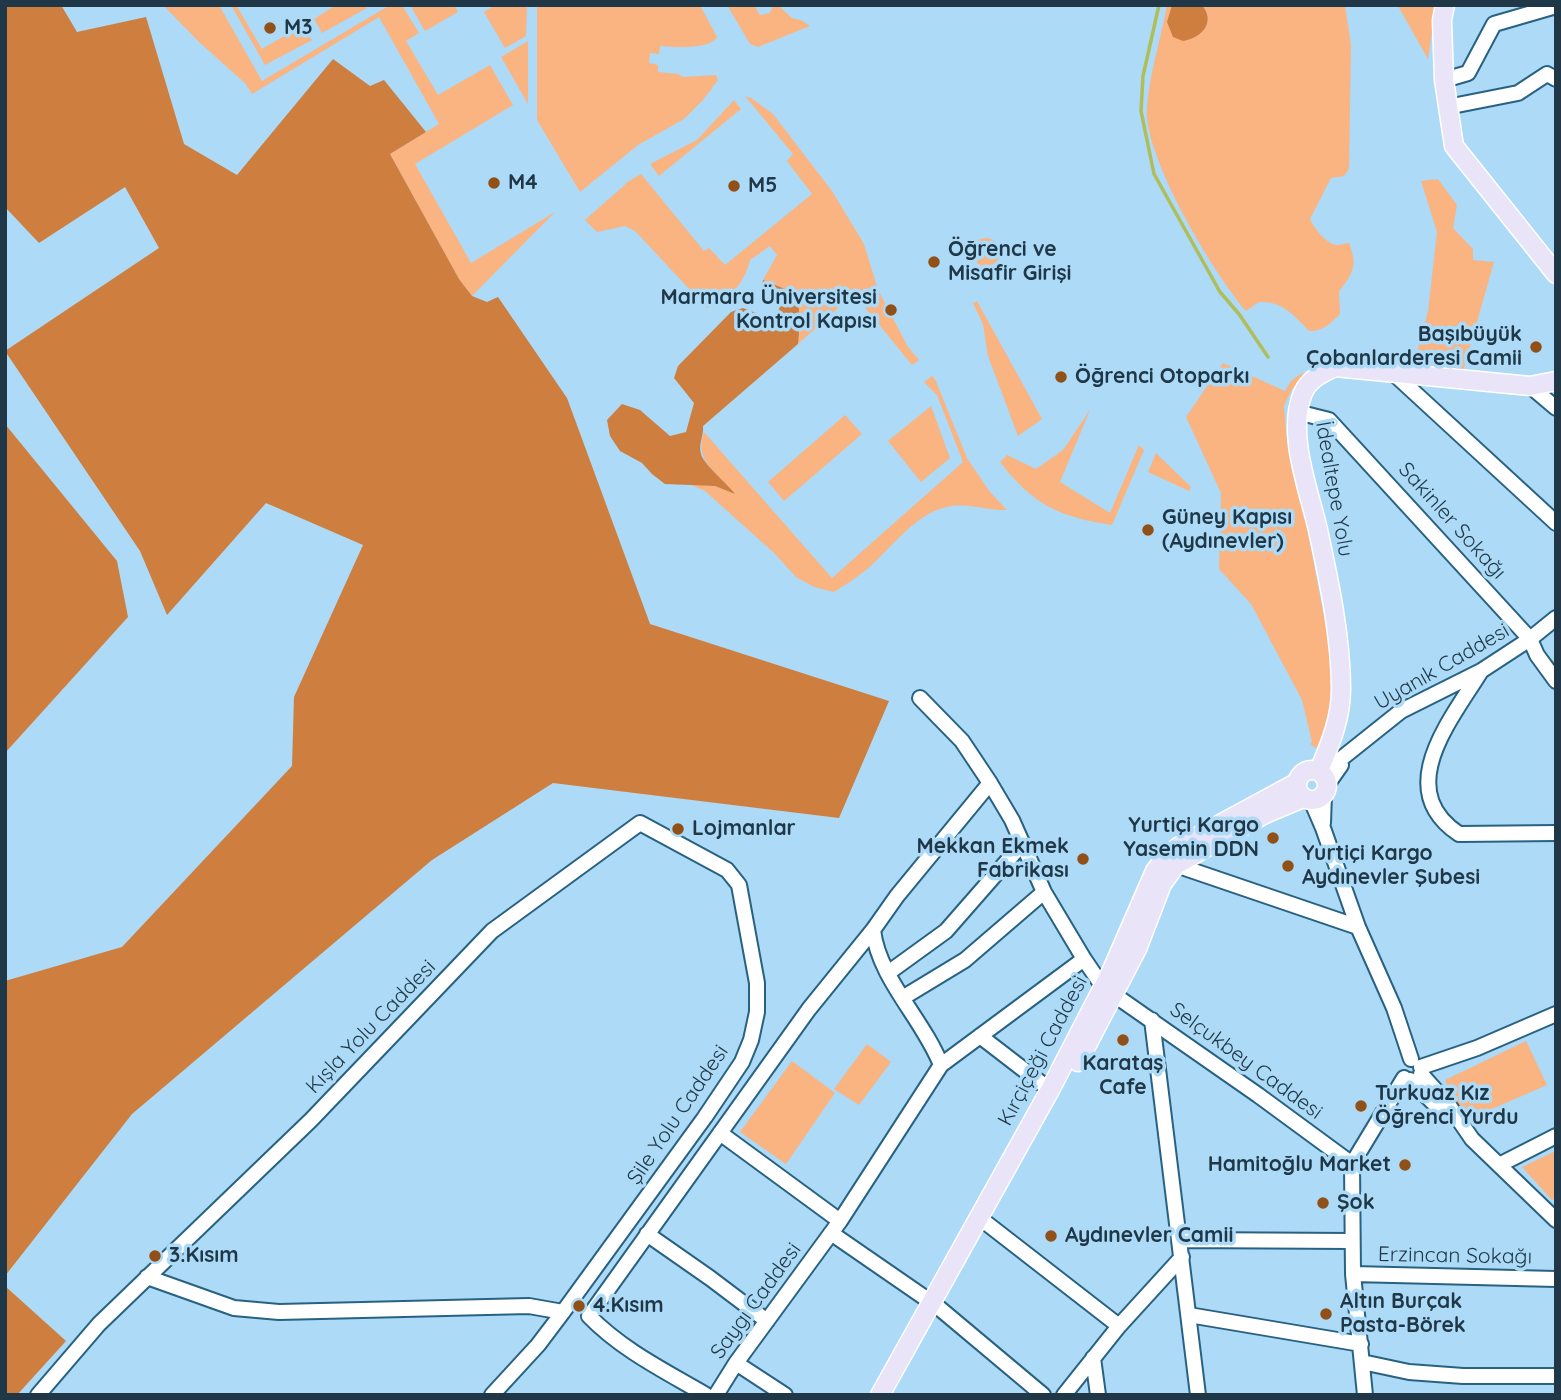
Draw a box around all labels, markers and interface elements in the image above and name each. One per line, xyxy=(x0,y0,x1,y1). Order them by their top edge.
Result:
place label: M3 xyxy=(284,15,312,41)
marker: M3 xyxy=(262,20,278,36)
place label: M4 xyxy=(508,170,538,196)
place label: M5 xyxy=(748,173,777,199)
marker: M4 xyxy=(486,175,502,191)
marker: M5 xyxy=(726,178,742,194)
place label: Öğrenci ve Misafir Girişi xyxy=(948,237,1071,287)
marker: Öğrenci ve Misafir Girişi xyxy=(926,254,942,270)
place label: Marmara Üniversitesi Kontrol Kapısı xyxy=(661,285,877,335)
marker: Marmara Üniversitesi Kontrol Kapısı xyxy=(883,302,899,318)
place label: Başıbüyük Çobanlarderesi Camii xyxy=(1306,322,1522,372)
marker: Başıbüyük Çobanlarderesi Camii xyxy=(1528,339,1544,355)
place label: Öğrenci Otoparkı xyxy=(1075,364,1250,390)
marker: Öğrenci Otoparkı xyxy=(1053,369,1069,385)
street label: İdealtepe Yolu xyxy=(1310,419,1358,559)
street label: Sakinler Sokağı xyxy=(1393,457,1511,585)
place label: Güney Kapısı (Aydınevler) xyxy=(1162,505,1292,555)
marker: Güney Kapısı (Aydınevler) xyxy=(1140,522,1156,538)
street label: Uyanık Caddesi xyxy=(1370,618,1514,716)
place label: Yurtiçi Kargo Yasemin DDN xyxy=(1123,813,1259,863)
place label: Lojmanlar xyxy=(692,816,796,842)
marker: Lojmanlar xyxy=(670,821,686,837)
marker: Yurtiçi Kargo Yasemin DDN xyxy=(1265,830,1281,846)
place label: Mekkan Ekmek Fabrikası xyxy=(916,834,1069,884)
place label: Yurtiçi Kargo Aydınevler Şubesi xyxy=(1302,841,1480,891)
marker: Mekkan Ekmek Fabrikası xyxy=(1075,851,1091,867)
marker: Yurtiçi Kargo Aydınevler Şubesi xyxy=(1280,858,1296,874)
street label: Kışla Yolu Caddesi xyxy=(301,955,441,1099)
street label: Kırçiçeği Caddesi xyxy=(993,972,1093,1130)
street label: Selçukbey Caddesi xyxy=(1165,997,1327,1125)
marker: Karataş Cafe xyxy=(1115,1032,1131,1048)
street label: Şile Yolu Caddesi xyxy=(622,1041,734,1189)
place label: Karataş Cafe xyxy=(1083,1051,1163,1101)
place label: Turkuaz Kız Öğrenci Yurdu xyxy=(1375,1081,1519,1131)
marker: Turkuaz Kız Öğrenci Yurdu xyxy=(1353,1098,1369,1114)
place label: Hamitoğlu Market xyxy=(1208,1152,1391,1178)
marker: Hamitoğlu Market xyxy=(1397,1157,1413,1173)
place label: Şok xyxy=(1337,1190,1375,1216)
marker: Şok xyxy=(1315,1195,1331,1211)
place label: Aydınevler Camii xyxy=(1065,1223,1233,1249)
marker: Aydınevler Camii xyxy=(1043,1228,1059,1244)
street label: Saygı Caddesi xyxy=(705,1238,807,1364)
street label: Erzincan Sokağı xyxy=(1378,1242,1532,1270)
place label: 3.Kısım xyxy=(169,1243,239,1269)
marker: 3.Kısım xyxy=(147,1248,163,1264)
place label: Altın Burçak Pasta-Börek xyxy=(1340,1289,1466,1339)
place label: 4.Kısım xyxy=(593,1293,664,1319)
marker: 4.Kısım xyxy=(571,1298,587,1314)
marker: Altın Burçak Pasta-Börek xyxy=(1318,1306,1334,1322)

